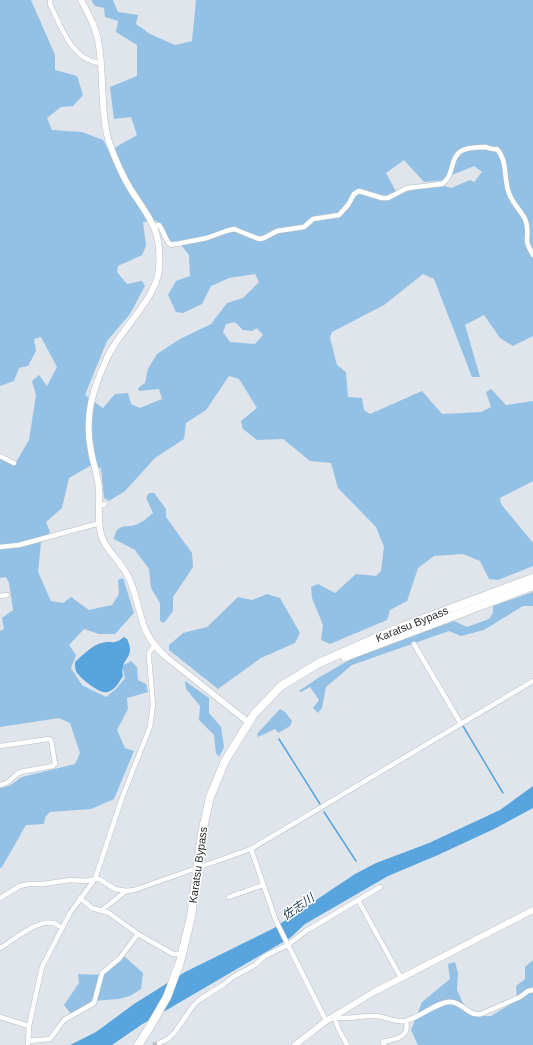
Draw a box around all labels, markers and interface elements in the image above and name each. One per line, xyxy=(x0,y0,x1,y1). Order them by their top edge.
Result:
street label: Karatsu Bypass xyxy=(374,604,450,644)
street label: Karatsu Bypass xyxy=(187,826,209,904)
water label: 佐志川 xyxy=(279,890,318,923)

